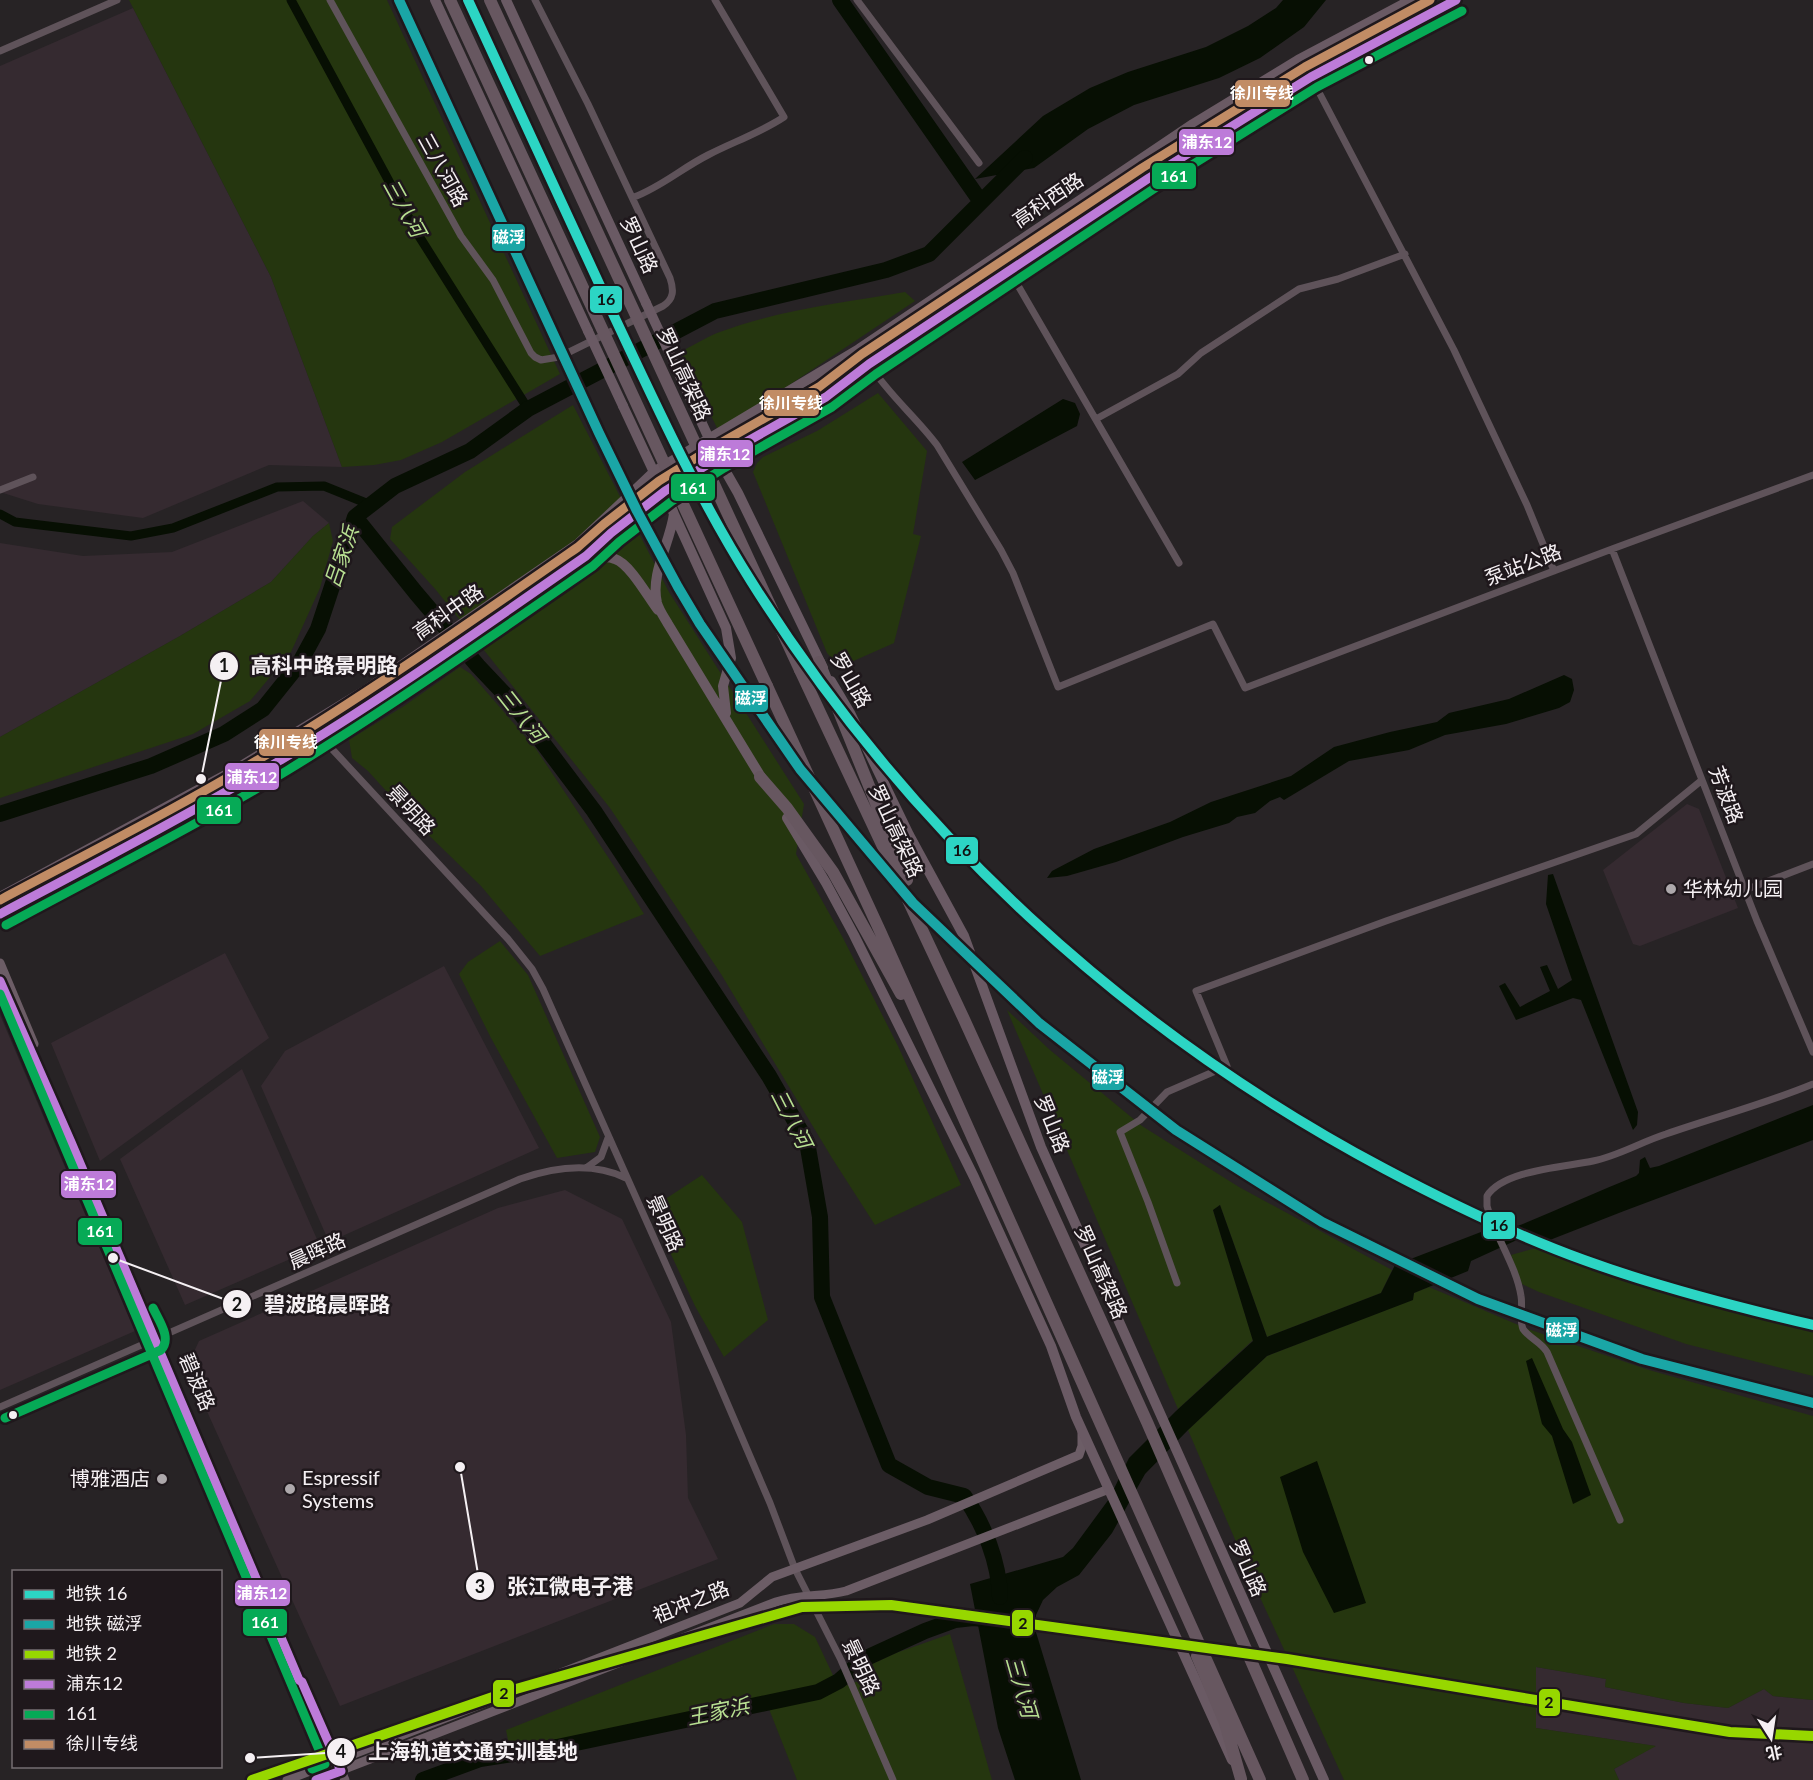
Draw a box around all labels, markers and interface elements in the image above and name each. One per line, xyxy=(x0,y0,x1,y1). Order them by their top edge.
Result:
unlabelled marker xyxy=(1363,54,1375,66)
line badge: 徐川专线 xyxy=(1234,79,1291,108)
text: 徐川专线 xyxy=(1230,83,1294,102)
line badge: 浦东12 xyxy=(1178,128,1235,156)
street label: 三八河路 xyxy=(414,129,474,210)
text: 浦东12 xyxy=(1182,132,1232,151)
line badge: 161 xyxy=(1151,162,1197,190)
text: 161 xyxy=(1160,166,1188,185)
street label: 高科西路 xyxy=(1008,167,1087,231)
water label: 三八河 xyxy=(379,174,433,244)
street label: 罗山路 xyxy=(616,212,663,277)
line badge: 磁浮 xyxy=(491,223,526,252)
text: 磁浮 xyxy=(493,227,525,246)
line badge: 16 xyxy=(589,285,623,314)
text: 16 xyxy=(597,289,615,308)
street label: 罗山高架路 xyxy=(653,323,717,424)
line badge: 徐川专线 xyxy=(763,389,820,417)
text: 徐川专线 xyxy=(759,393,823,412)
line badge: 浦东12 xyxy=(697,439,754,468)
text: 浦东12 xyxy=(700,444,750,463)
line badge: 161 xyxy=(670,473,716,502)
text: 161 xyxy=(679,478,707,497)
water label: 吕家浜 xyxy=(319,521,363,590)
street label: 泵站公路 xyxy=(1481,539,1564,590)
street label: 高科中路 xyxy=(408,578,487,644)
callout: 高科中路景明路 xyxy=(209,646,410,685)
street label: 罗山路 xyxy=(826,648,877,711)
text: 高科中路景明路 xyxy=(251,652,398,677)
text: 1 xyxy=(219,654,229,676)
water label: 三八河 xyxy=(493,683,554,751)
line badge: 磁浮 xyxy=(734,684,769,713)
text: 磁浮 xyxy=(735,688,767,707)
line badge: 徐川专线 xyxy=(258,728,315,757)
text: 徐川专线 xyxy=(254,732,318,751)
line badge: 浦东12 xyxy=(224,762,280,791)
street label: 芳波路 xyxy=(1705,762,1749,827)
text: 浦东12 xyxy=(227,767,277,786)
street label: 景明路 xyxy=(382,779,441,839)
street label: 罗山高架路 xyxy=(865,780,929,881)
line badge: 161 xyxy=(196,796,242,825)
text: 161 xyxy=(205,800,233,819)
line badge: 16 xyxy=(945,836,979,865)
text: 16 xyxy=(953,840,971,859)
place label: 华林幼儿园 xyxy=(1683,876,1783,900)
marker: 华林幼儿园 xyxy=(1664,882,1678,896)
line badge: 磁浮 xyxy=(1091,1063,1125,1091)
text: 磁浮 xyxy=(1092,1067,1124,1086)
water label: 三八河 xyxy=(767,1085,820,1156)
street label: 罗山路 xyxy=(1031,1091,1075,1156)
line badge: 浦东12 xyxy=(60,1170,117,1199)
text: 浦东12 xyxy=(64,1174,114,1193)
street label: 景明路 xyxy=(643,1190,689,1255)
line badge: 16 xyxy=(1482,1211,1516,1240)
text: 16 xyxy=(1490,1215,1508,1234)
line badge: 161 xyxy=(77,1217,123,1246)
text: 161 xyxy=(86,1221,114,1240)
street label: 罗山高架路 xyxy=(1071,1221,1133,1322)
street label: 晨晖路 xyxy=(284,1227,349,1273)
callout: 碧波路晨晖路 xyxy=(222,1285,402,1324)
text: 碧波路晨晖路 xyxy=(264,1291,390,1316)
text: 2 xyxy=(232,1293,242,1315)
line badge: 磁浮 xyxy=(1545,1316,1580,1344)
text: 磁浮 xyxy=(1546,1320,1578,1339)
street label: 碧波路 xyxy=(175,1349,221,1414)
unlabelled marker xyxy=(7,1409,19,1421)
place label: Espressif Systems xyxy=(302,1465,380,1512)
place label: 博雅酒店 xyxy=(70,1466,150,1490)
marker: 博雅酒店 xyxy=(155,1472,169,1486)
marker: Espressif Systems xyxy=(283,1482,297,1496)
street label: 罗山路 xyxy=(1226,1535,1272,1600)
callout: 张江微电子港 xyxy=(465,1567,645,1606)
legend xyxy=(12,1570,222,1768)
text: 张江微电子港 xyxy=(507,1573,633,1598)
text: 3 xyxy=(475,1575,485,1597)
street label: 祖冲之路 xyxy=(649,1575,732,1627)
line badge: 浦东12 xyxy=(234,1579,291,1607)
text: 地铁 16 xyxy=(66,1582,128,1604)
text: 浦东12 xyxy=(237,1583,287,1602)
line badge: 161 xyxy=(242,1608,288,1637)
line badge: 2 xyxy=(1011,1609,1034,1637)
text: 地铁 磁浮 xyxy=(66,1612,143,1634)
text: 161 xyxy=(251,1612,279,1631)
text: 2 xyxy=(1018,1613,1028,1632)
street label: 景明路 xyxy=(838,1634,885,1699)
text: 地铁 2 xyxy=(66,1642,117,1664)
water label: 三八河 xyxy=(1002,1653,1044,1724)
text: 浦东12 xyxy=(66,1672,123,1694)
line badge: 2 xyxy=(492,1679,515,1708)
text: 2 xyxy=(499,1683,509,1702)
line badge: 2 xyxy=(1538,1688,1561,1717)
water label: 王家浜 xyxy=(684,1692,753,1729)
text: 2 xyxy=(1544,1692,1554,1711)
text: 161 xyxy=(66,1702,97,1724)
north arrow xyxy=(1741,1708,1801,1768)
text: 徐川专线 xyxy=(66,1732,138,1754)
callout: 上海轨道交通实训基地 xyxy=(326,1732,590,1771)
text: 上海轨道交通实训基地 xyxy=(368,1738,578,1763)
text: 4 xyxy=(336,1740,346,1762)
text: 北 xyxy=(1764,1742,1784,1764)

